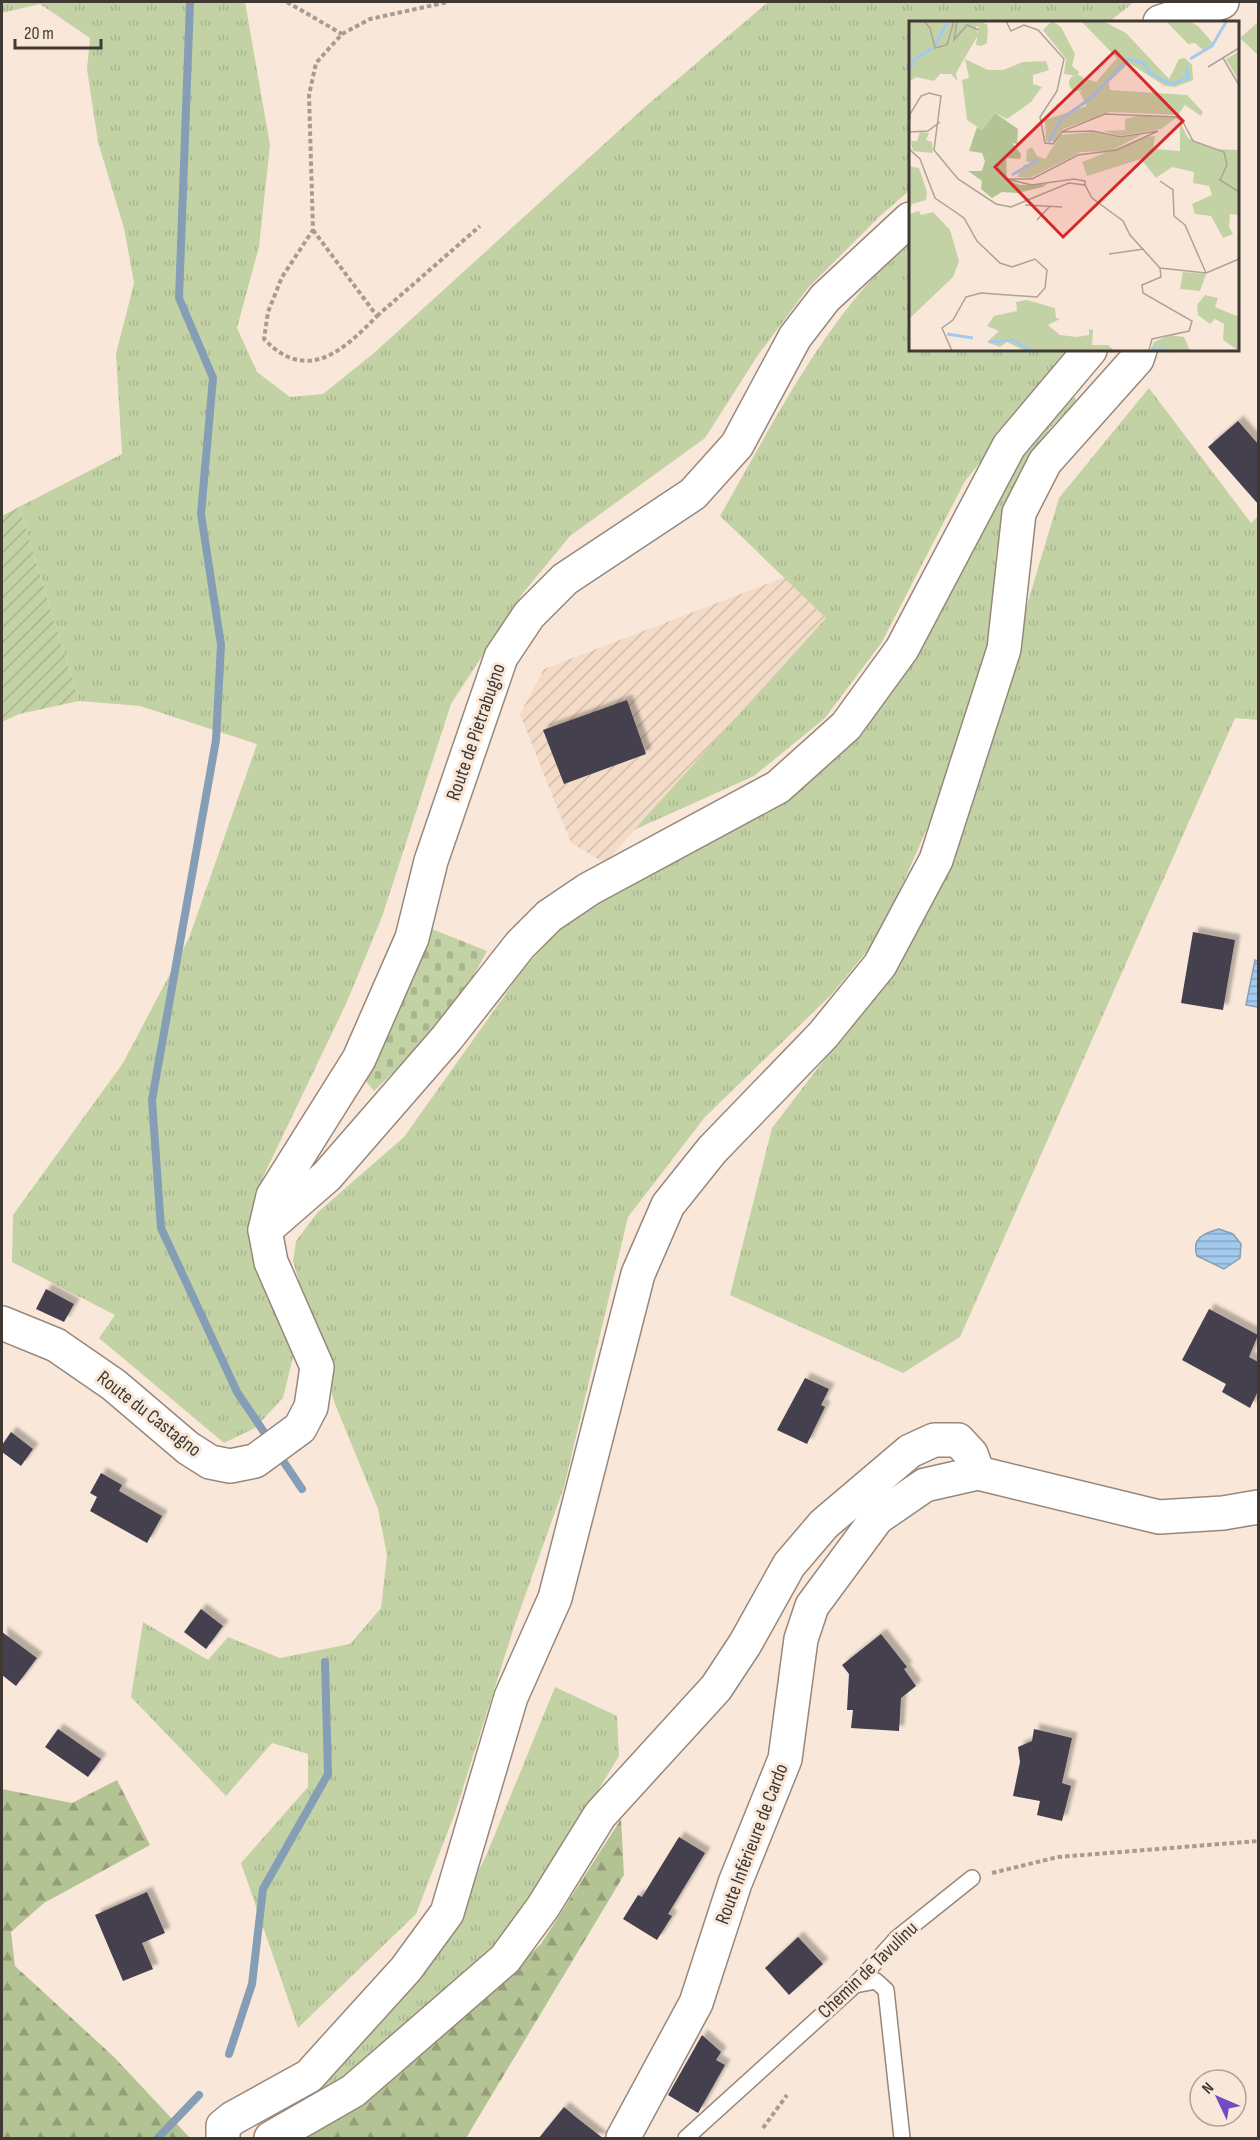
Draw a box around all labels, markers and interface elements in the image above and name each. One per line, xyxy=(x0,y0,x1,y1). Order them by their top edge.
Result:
scale bar xyxy=(15,12,100,50)
inset map xyxy=(909,21,1239,351)
text: 20 m xyxy=(24,23,54,44)
street label: Route de Pietrabugno xyxy=(441,660,511,804)
street label: Route du Castagno xyxy=(92,1366,206,1462)
street label: Route Inférieure de Cardo xyxy=(710,1760,794,1928)
street label: Chemin de Tavulinu xyxy=(813,1916,923,2024)
north arrow xyxy=(1188,2068,1248,2128)
text: N xyxy=(1198,2079,1218,2098)

